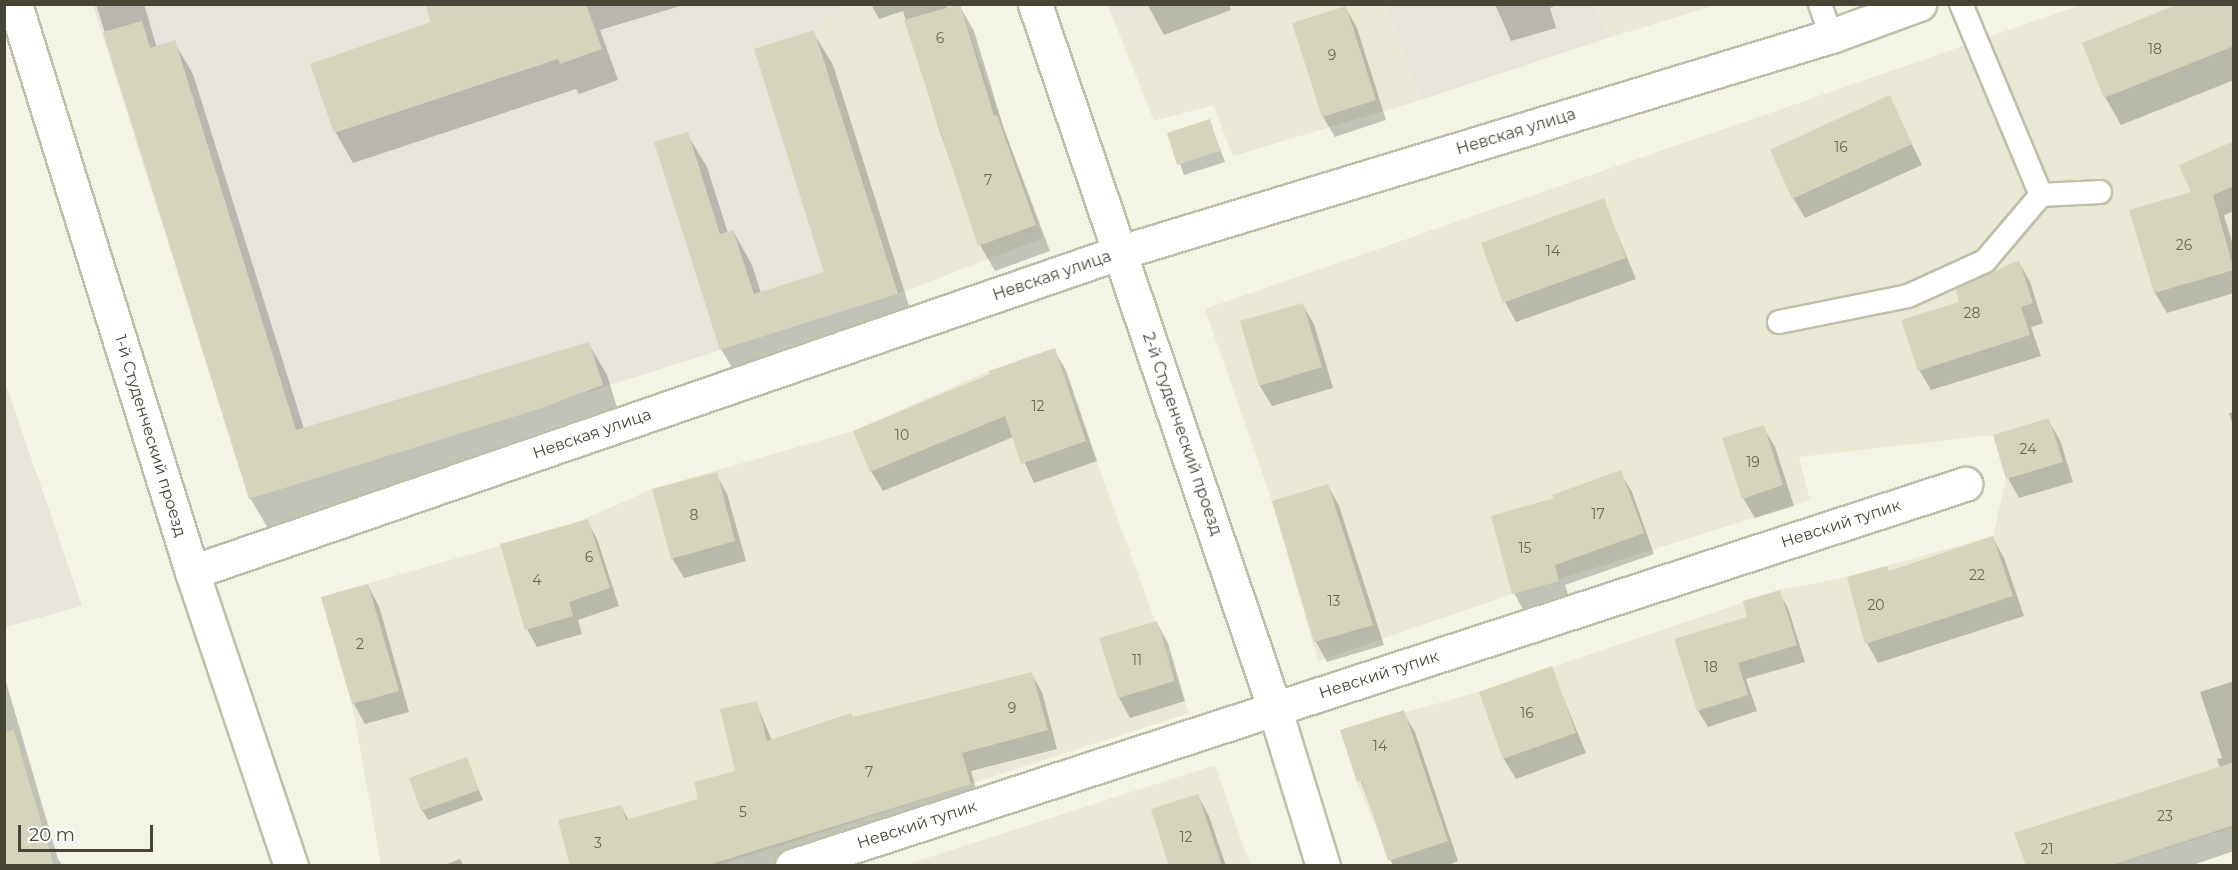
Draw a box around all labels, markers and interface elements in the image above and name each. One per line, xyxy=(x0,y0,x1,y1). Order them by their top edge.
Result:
house number: 6 xyxy=(936,30,944,46)
house number: 18 xyxy=(2148,41,2162,57)
house number: 9 xyxy=(1328,47,1336,63)
street label: Невская улица xyxy=(1454,105,1578,159)
house number: 16 xyxy=(1834,139,1848,155)
house number: 7 xyxy=(984,172,992,188)
house number: 26 xyxy=(2176,237,2192,253)
house number: 14 xyxy=(1546,243,1560,259)
street label: Невская улица xyxy=(990,247,1114,305)
house number: 28 xyxy=(1964,305,1980,321)
street label: 2-й Студенческий проезд xyxy=(1138,330,1226,538)
street label: 1-й Студенческий проезд xyxy=(110,333,190,539)
house number: 12 xyxy=(1031,398,1045,414)
street label: Невская улица xyxy=(530,405,654,463)
house number: 10 xyxy=(895,427,909,443)
house number: 24 xyxy=(2020,441,2036,457)
house number: 19 xyxy=(1746,454,1760,470)
street label: Невский тупик xyxy=(1779,496,1903,552)
house number: 17 xyxy=(1591,506,1605,522)
house number: 8 xyxy=(690,507,698,523)
house number: 15 xyxy=(1519,540,1531,556)
house number: 6 xyxy=(585,549,593,565)
house number: 22 xyxy=(1969,567,1985,583)
house number: 4 xyxy=(532,572,542,588)
house number: 13 xyxy=(1328,593,1340,609)
house number: 20 xyxy=(1867,597,1885,613)
house number: 2 xyxy=(356,636,364,652)
street label: Невский тупик xyxy=(1317,647,1441,703)
house number: 11 xyxy=(1132,652,1142,668)
house number: 18 xyxy=(1704,659,1718,675)
house number: 9 xyxy=(1008,700,1016,716)
house number: 16 xyxy=(1520,705,1534,721)
house number: 14 xyxy=(1373,738,1387,754)
house number: 7 xyxy=(865,764,873,780)
street label: Невский тупик xyxy=(855,797,979,853)
house number: 5 xyxy=(739,804,747,820)
house number: 23 xyxy=(2157,808,2173,824)
scale bar xyxy=(21,813,156,851)
text: 20 m xyxy=(29,824,75,846)
house number: 12 xyxy=(1179,829,1193,845)
house number: 3 xyxy=(594,835,602,851)
house number: 21 xyxy=(2040,841,2054,857)

